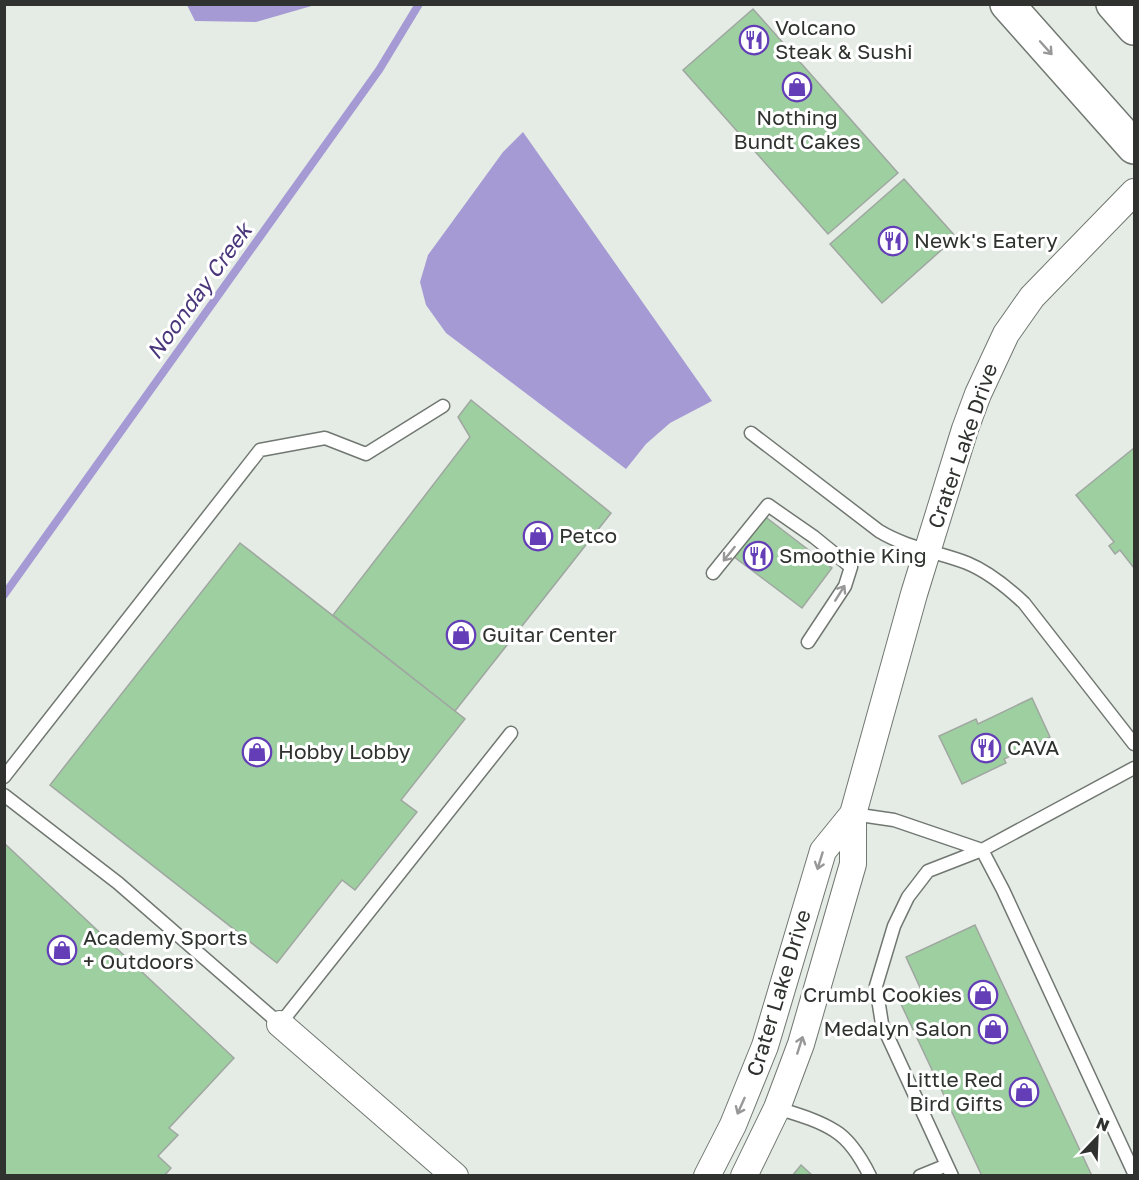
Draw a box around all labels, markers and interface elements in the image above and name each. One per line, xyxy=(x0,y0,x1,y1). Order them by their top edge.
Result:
place label: Volcano Steak & Sushi xyxy=(775,14,913,64)
restaurant icon: Volcano Steak & Sushi xyxy=(738,24,770,56)
one-way arrow xyxy=(1039,40,1053,55)
shop icon: Nothing Bundt Cakes xyxy=(781,71,813,103)
place label: Nothing Bundt Cakes xyxy=(733,104,861,154)
water label: Noonday Creek xyxy=(140,215,258,364)
restaurant icon: Newk's Eatery xyxy=(877,225,909,257)
place label: Newk's Eatery xyxy=(914,227,1058,253)
street label: Crater Lake Drive xyxy=(922,360,1002,532)
shop icon: Petco xyxy=(522,520,554,552)
place label: Petco xyxy=(559,522,617,548)
restaurant icon: Smoothie King xyxy=(742,540,774,572)
place label: Smoothie King xyxy=(779,542,927,568)
one-way arrow xyxy=(722,545,735,561)
one-way arrow xyxy=(834,585,846,602)
shop icon: Guitar Center xyxy=(445,619,477,651)
place label: Guitar Center xyxy=(482,621,617,647)
restaurant icon: CAVA xyxy=(970,732,1002,764)
place label: CAVA xyxy=(1007,734,1059,760)
shop icon: Hobby Lobby xyxy=(241,736,273,768)
place label: Hobby Lobby xyxy=(278,738,411,764)
one-way arrow xyxy=(814,851,825,870)
street label: Crater Lake Drive xyxy=(740,906,816,1079)
place label: Academy Sports + Outdoors xyxy=(83,924,248,974)
shop icon: Academy Sports + Outdoors xyxy=(46,934,78,966)
shop icon: Crumbl Cookies xyxy=(967,979,999,1011)
place label: Crumbl Cookies xyxy=(803,981,962,1007)
shop icon: Medalyn Salon xyxy=(977,1013,1009,1045)
place label: Medalyn Salon xyxy=(823,1015,972,1041)
one-way arrow xyxy=(796,1036,807,1055)
place label: Little Red Bird Gifts xyxy=(906,1066,1003,1116)
shop icon: Little Red Bird Gifts xyxy=(1008,1076,1040,1108)
one-way arrow xyxy=(734,1097,746,1115)
north arrow xyxy=(1067,1108,1127,1168)
text: N xyxy=(1093,1113,1112,1136)

